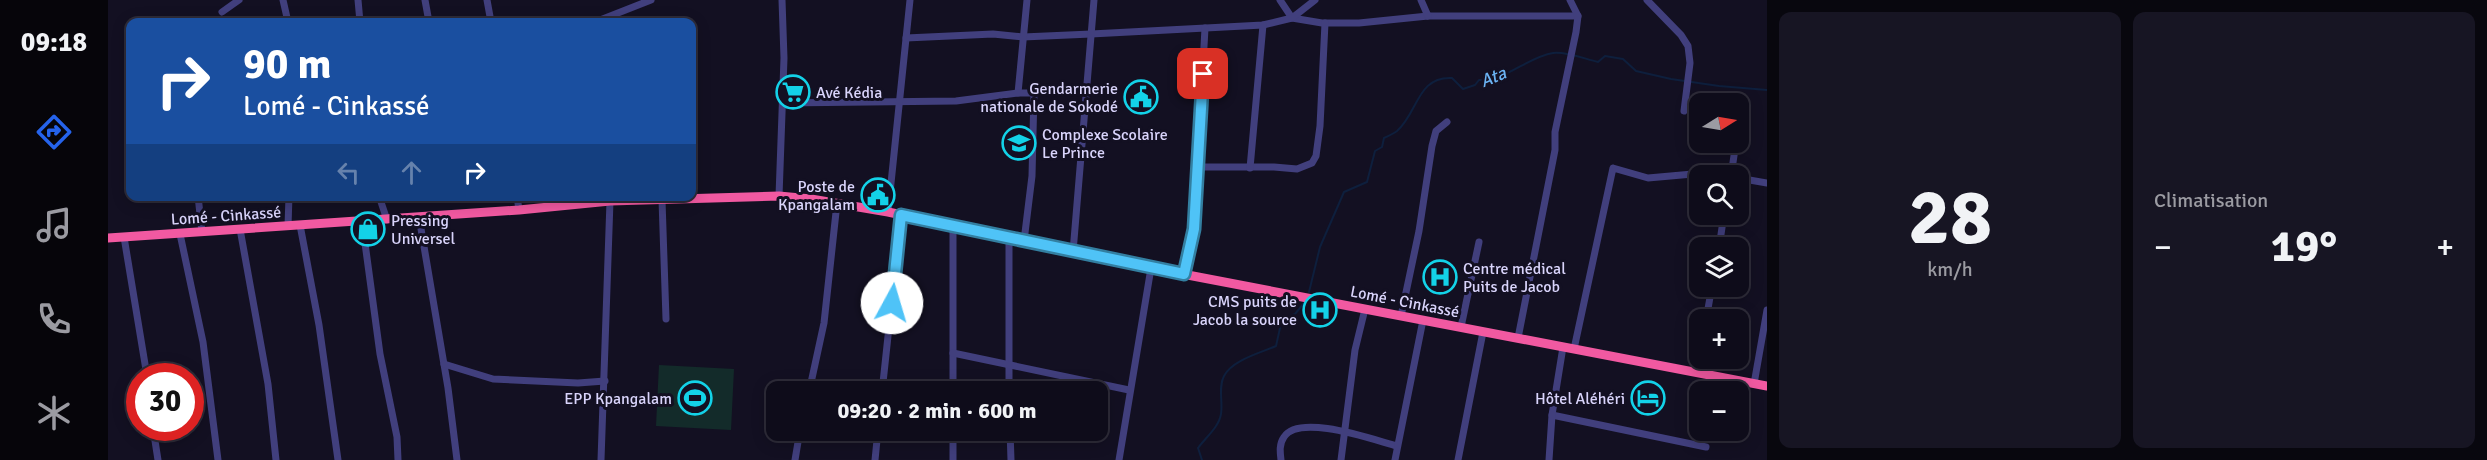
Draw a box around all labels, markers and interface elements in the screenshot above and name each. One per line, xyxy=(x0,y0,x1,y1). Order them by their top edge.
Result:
text: 09:18 xyxy=(21,26,87,59)
text: 90 m xyxy=(243,39,332,90)
icon: right xyxy=(144,42,222,120)
pin xyxy=(1177,48,1228,99)
icon: arrive xyxy=(1186,57,1219,90)
water label: Ata xyxy=(1477,62,1510,92)
supermarket icon: Avé Kédia xyxy=(775,74,811,110)
place label: Gendarmerie nationale de Sokodé xyxy=(980,79,1118,117)
public building icon: Gendarmerie nationale de Sokodé xyxy=(1123,79,1159,115)
place label: Avé Kédia xyxy=(816,83,882,103)
text: Lomé - Cinkassé xyxy=(243,90,430,123)
north arrow xyxy=(1689,93,1749,153)
map controls xyxy=(1689,93,1749,441)
icon: directions xyxy=(33,111,75,153)
school or university icon: Complexe Scolaire Le Prince xyxy=(1001,125,1037,161)
place label: Complexe Scolaire Le Prince xyxy=(1042,125,1168,163)
icon: left xyxy=(332,156,365,189)
icon: ahead xyxy=(395,156,428,189)
icon: right xyxy=(458,156,491,189)
button: search xyxy=(1689,165,1749,225)
text: 28 xyxy=(1908,170,1992,266)
place label: Poste de Kpangalam xyxy=(778,177,855,215)
public building icon: Poste de Kpangalam xyxy=(860,177,896,213)
text: Climatisation xyxy=(2154,188,2268,213)
street label: Lomé - Cinkassé xyxy=(170,202,282,230)
icon: music xyxy=(33,204,75,246)
shop icon: Pressing Universel xyxy=(350,211,386,247)
place label: Pressing Universel xyxy=(391,211,456,249)
text: 19° xyxy=(2271,219,2337,274)
text: − xyxy=(2154,227,2172,268)
text: + xyxy=(2436,227,2454,268)
button: layers xyxy=(1689,237,1749,297)
text: km/h xyxy=(1927,257,1973,282)
hospital icon: Centre médical Puits de Jacob xyxy=(1422,259,1458,295)
place label: Centre médical Puits de Jacob xyxy=(1463,259,1566,297)
position arrow xyxy=(860,271,924,335)
street label: Lomé - Cinkassé xyxy=(1349,282,1461,322)
place label: CMS puits de Jacob la source xyxy=(1193,292,1297,330)
hospital icon: CMS puits de Jacob la source xyxy=(1302,292,1338,328)
icon: phone xyxy=(33,298,75,340)
button: + xyxy=(1689,309,1749,369)
speed limit sign: 30 xyxy=(126,363,204,441)
sports icon: EPP Kpangalam xyxy=(677,380,713,416)
hotel icon: Hôtel Aléhéri xyxy=(1630,380,1666,416)
button: − xyxy=(1689,381,1749,441)
place label: EPP Kpangalam xyxy=(564,389,672,409)
place label: Hôtel Aléhéri xyxy=(1535,389,1625,409)
icon: climate xyxy=(33,392,75,434)
text: 09:20 · 2 min · 600 m xyxy=(837,397,1037,424)

